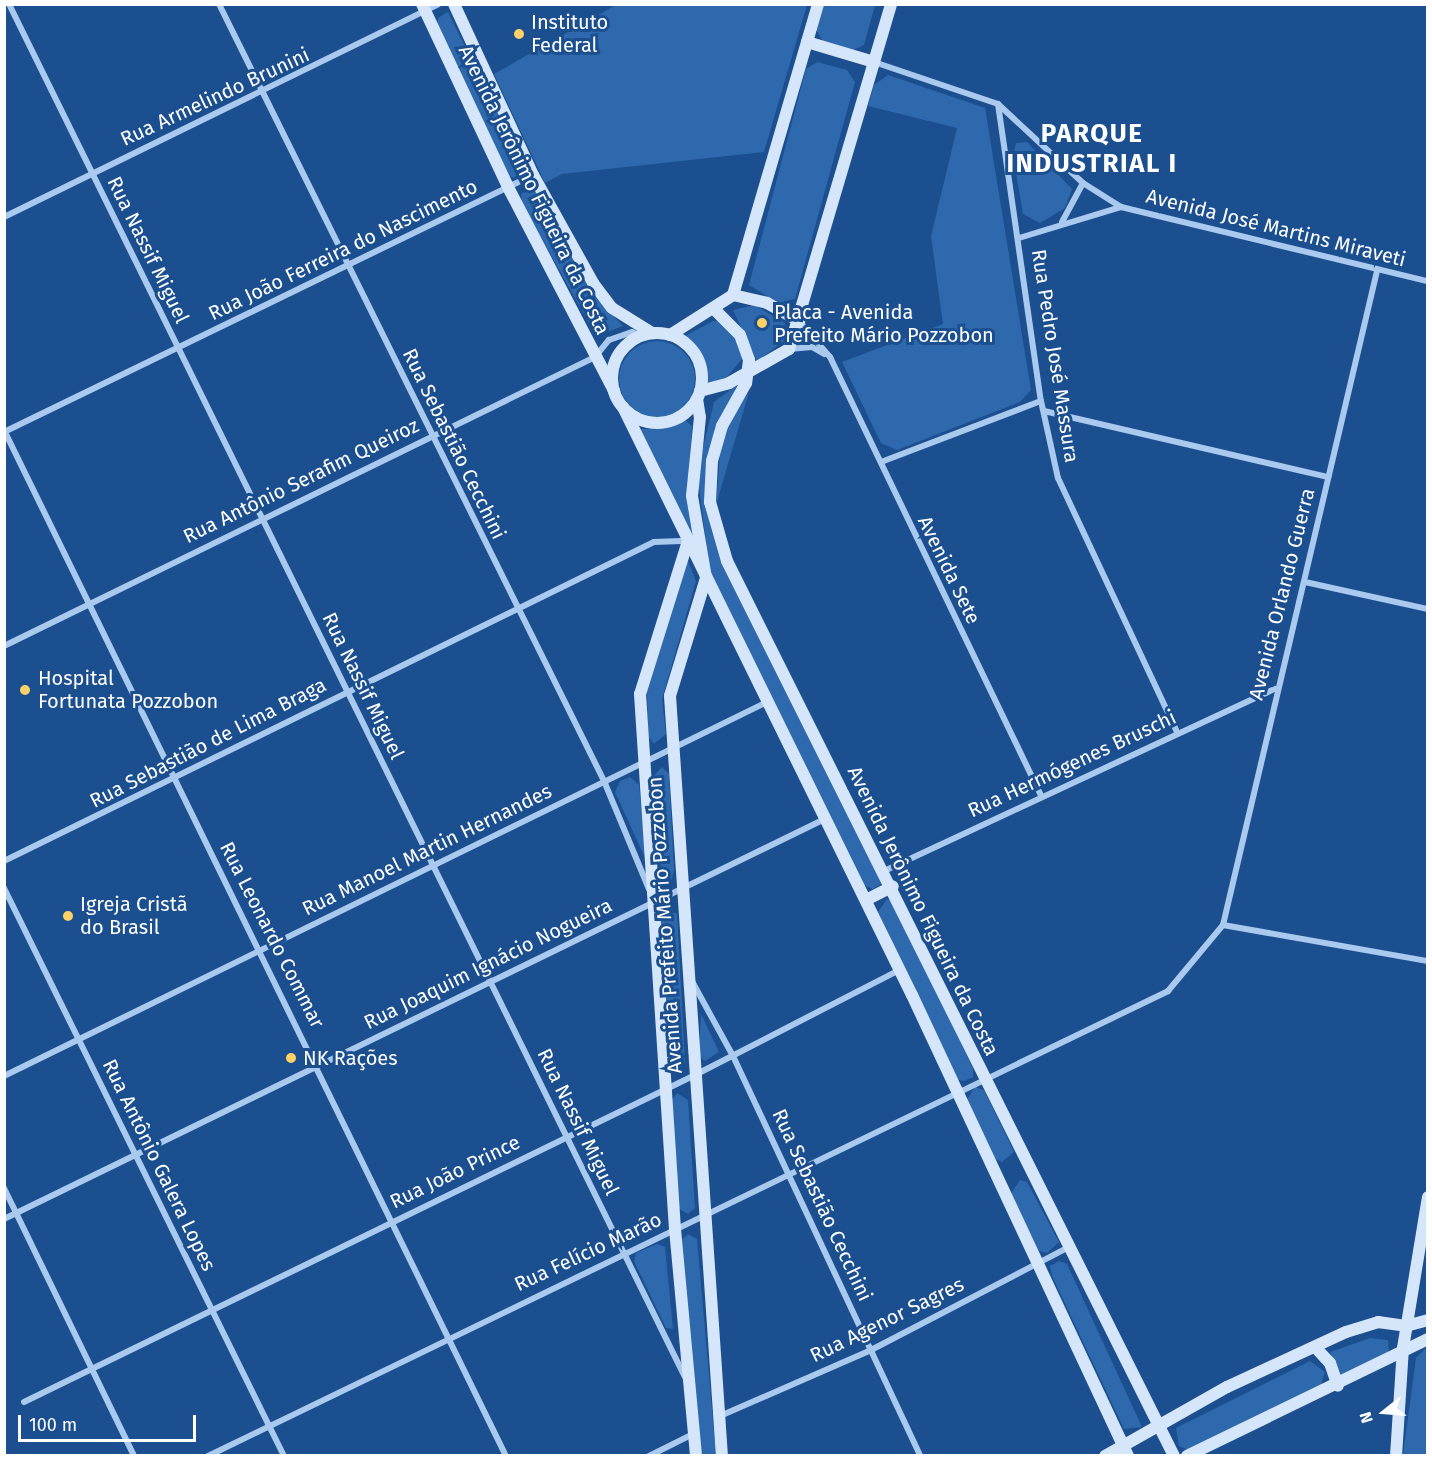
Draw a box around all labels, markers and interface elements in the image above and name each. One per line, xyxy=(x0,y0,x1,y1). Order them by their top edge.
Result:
place label: Instituto Federal xyxy=(531,11,608,58)
marker: Instituto Federal xyxy=(512,27,526,41)
street label: Avenida Jerônimo Figueira da Costa xyxy=(453,41,615,339)
street label: Rua Armelindo Brunini xyxy=(117,43,313,151)
district label: PARQUE INDUSTRIAL I xyxy=(1006,118,1178,180)
street label: Rua Nassif Miguel xyxy=(102,173,194,327)
street label: Rua João Ferreira do Nascimento xyxy=(205,174,481,326)
street label: Avenida José Martins Miraveti xyxy=(1144,184,1408,272)
street label: Rua Pedro José Massura xyxy=(1026,248,1084,464)
place label: Placa - Avenida Prefeito Mário Pozzobon xyxy=(774,300,994,347)
marker: Placa - Avenida Prefeito Mário Pozzobon xyxy=(755,316,769,330)
street label: Rua Sebastião Cecchini xyxy=(397,345,511,543)
street label: Rua Antônio Serafim Queiroz xyxy=(179,413,423,549)
street label: Avenida Orlando Guerra xyxy=(1244,486,1320,702)
street label: Avenida Sete xyxy=(913,512,985,628)
street label: Rua Nassif Miguel xyxy=(317,609,409,763)
place label: Hospital Fortunata Pozzobon xyxy=(38,666,218,713)
street label: Rua Sebastião de Lima Braga xyxy=(86,673,330,813)
marker: Hospital Fortunata Pozzobon xyxy=(16,681,34,699)
street label: Rua Hermógenes Bruschi xyxy=(964,705,1180,823)
street label: Avenida Jerônimo Figueira da Costa xyxy=(842,762,1004,1060)
street label: Avenida Prefeito Mário Pozzobon xyxy=(643,776,687,1074)
street label: Rua Manoel Martin Hernandes xyxy=(298,779,556,921)
street label: Rua Leonardo Commar xyxy=(215,838,329,1032)
place label: Igreja Cristã do Brasil xyxy=(80,892,188,939)
street label: Rua Joaquim Ignácio Nogueira xyxy=(360,893,616,1035)
marker: Igreja Cristã do Brasil xyxy=(61,909,75,923)
street label: Rua Nassif Miguel xyxy=(532,1045,624,1199)
place label: NK Rações xyxy=(303,1046,398,1070)
marker: NK Rações xyxy=(284,1051,298,1065)
street label: Rua Antônio Galera Lopes xyxy=(97,1055,221,1275)
street label: Rua Sebastião Cecchini xyxy=(767,1105,877,1305)
street label: Rua João Prince xyxy=(386,1130,524,1214)
street label: Rua Felício Marão xyxy=(511,1207,665,1297)
street label: Rua Agenor Sagres xyxy=(806,1272,968,1368)
north arrow xyxy=(1354,1382,1414,1442)
scale bar xyxy=(21,1403,200,1441)
text: N xyxy=(1356,1410,1377,1425)
text: 100 m xyxy=(29,1414,77,1436)

